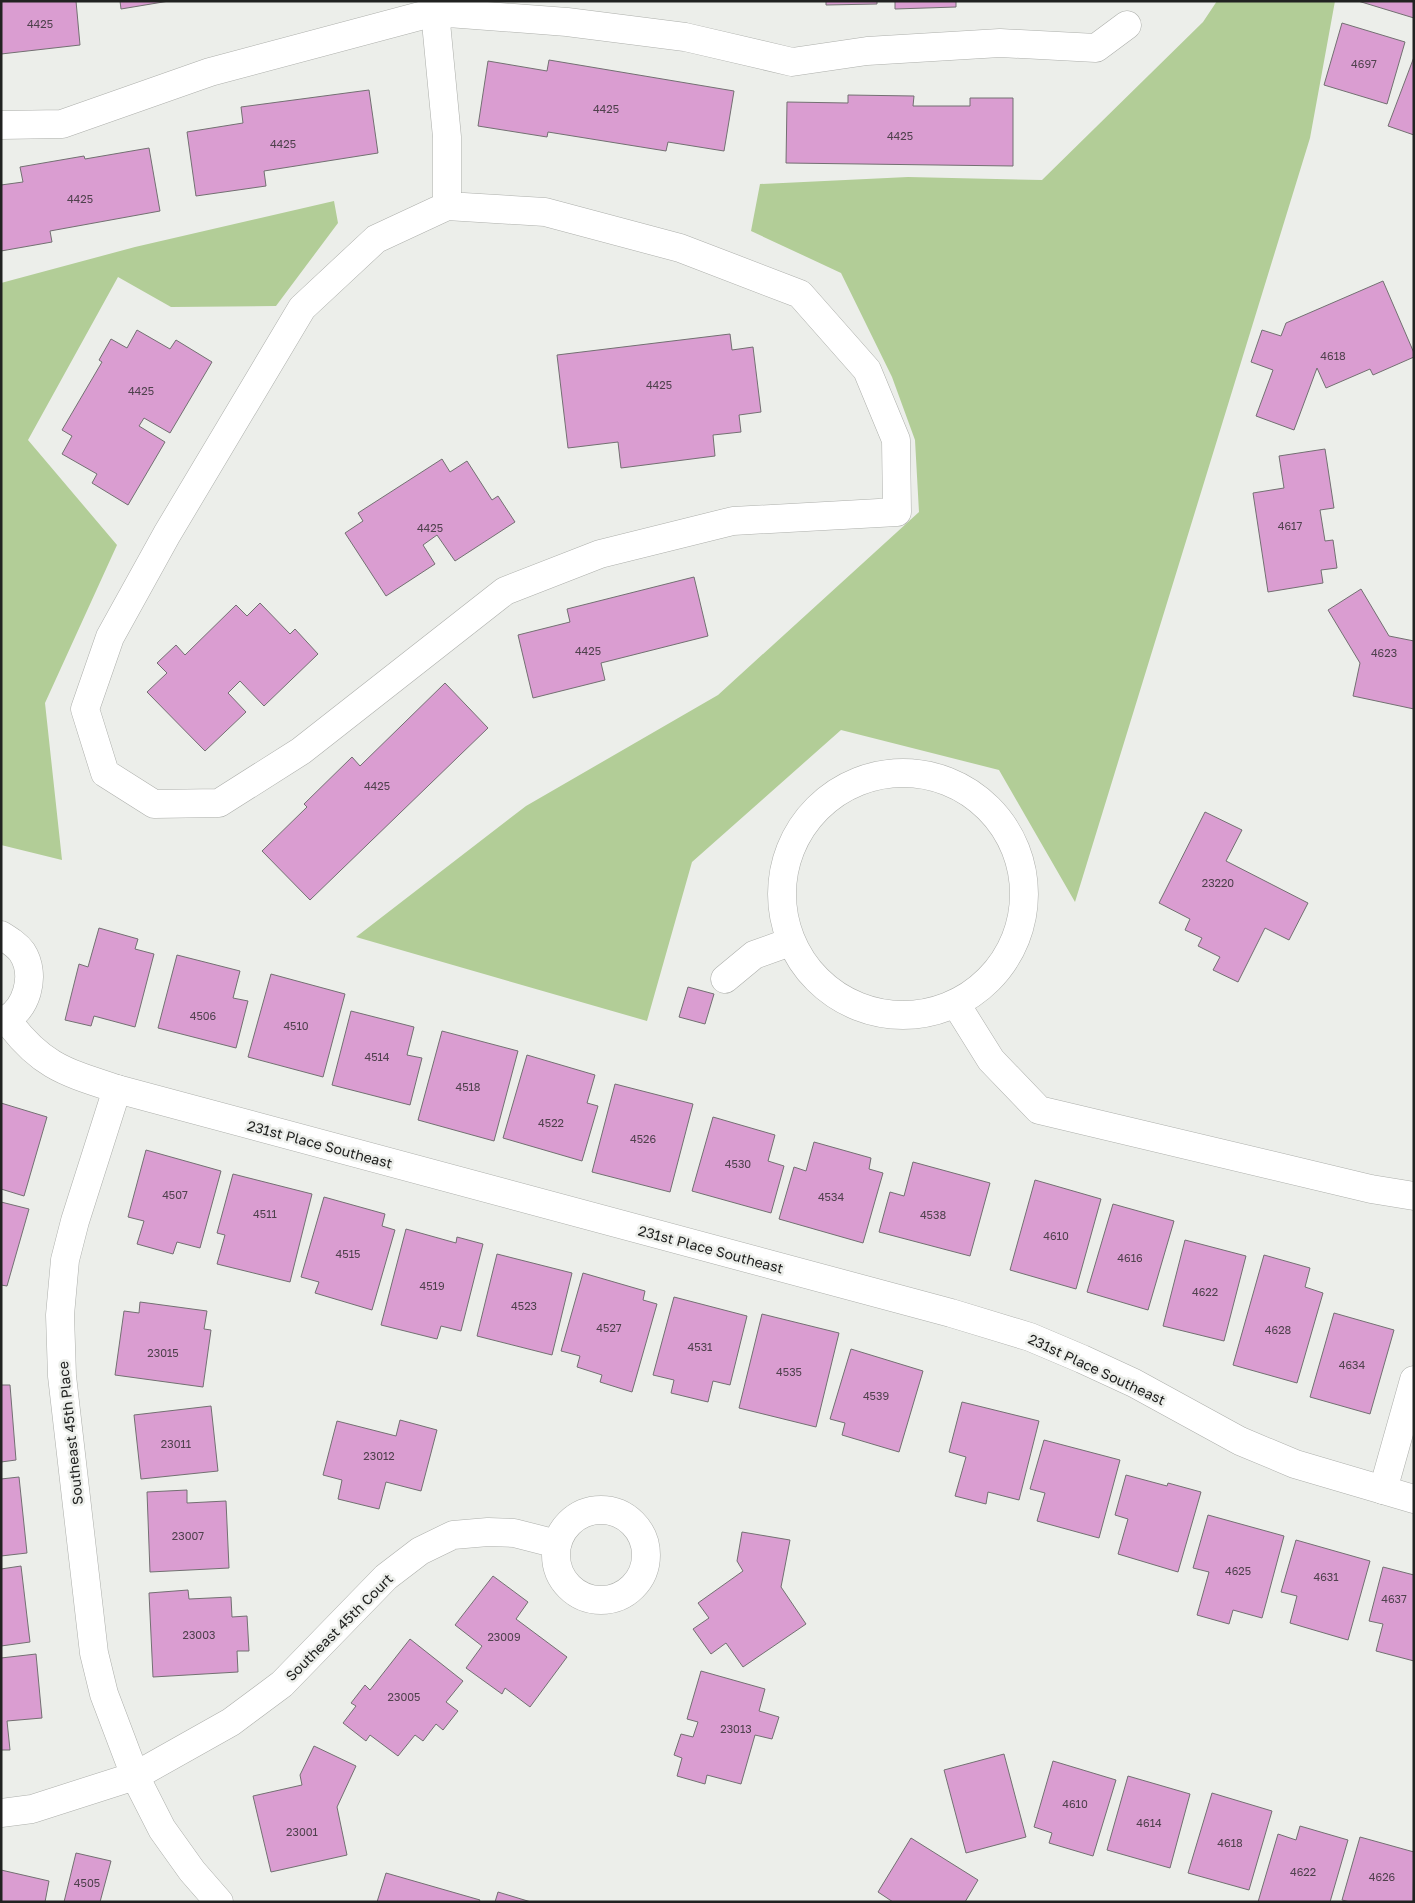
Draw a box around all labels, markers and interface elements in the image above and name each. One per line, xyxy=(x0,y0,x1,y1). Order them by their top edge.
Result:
house number: 4425 xyxy=(27,17,53,30)
house number: 4697 xyxy=(1351,57,1377,70)
house number: 4425 xyxy=(593,102,619,115)
house number: 4425 xyxy=(887,129,913,142)
house number: 4425 xyxy=(270,137,296,150)
house number: 4425 xyxy=(67,192,93,205)
house number: 4618 xyxy=(1320,349,1346,362)
house number: 4425 xyxy=(646,378,672,391)
house number: 4425 xyxy=(128,384,154,397)
house number: 4617 xyxy=(1278,519,1302,532)
house number: 4425 xyxy=(417,521,443,534)
house number: 4425 xyxy=(575,644,601,657)
house number: 4623 xyxy=(1371,646,1397,659)
house number: 4425 xyxy=(364,779,390,792)
house number: 23220 xyxy=(1202,876,1234,889)
house number: 4506 xyxy=(190,1009,217,1022)
house number: 4510 xyxy=(283,1019,309,1032)
house number: 4514 xyxy=(364,1050,390,1063)
house number: 4518 xyxy=(455,1080,481,1093)
street label: 231st Place Southeast xyxy=(246,1116,394,1172)
house number: 4522 xyxy=(538,1116,564,1129)
house number: 4526 xyxy=(630,1132,656,1145)
house number: 4530 xyxy=(725,1157,751,1170)
house number: 4507 xyxy=(162,1188,188,1201)
house number: 4534 xyxy=(818,1190,844,1203)
house number: 4511 xyxy=(253,1207,277,1220)
house number: 4538 xyxy=(920,1208,946,1221)
street label: 231st Place Southeast xyxy=(637,1221,785,1277)
house number: 4610 xyxy=(1043,1229,1069,1242)
house number: 4515 xyxy=(336,1247,360,1260)
house number: 4616 xyxy=(1117,1251,1143,1264)
house number: 4519 xyxy=(419,1279,445,1292)
house number: 4622 xyxy=(1192,1285,1218,1298)
house number: 4523 xyxy=(511,1299,537,1312)
house number: 4527 xyxy=(596,1321,622,1334)
house number: 4628 xyxy=(1265,1323,1292,1336)
street label: 231st Place Southeast xyxy=(1026,1330,1168,1408)
house number: 4531 xyxy=(688,1340,712,1353)
house number: 23015 xyxy=(147,1346,179,1359)
house number: 4634 xyxy=(1339,1358,1366,1371)
street label: Southeast 45th Place xyxy=(54,1360,86,1506)
house number: 4535 xyxy=(776,1365,802,1378)
house number: 4539 xyxy=(863,1389,889,1402)
house number: 23011 xyxy=(161,1437,191,1450)
house number: 23012 xyxy=(363,1449,395,1462)
house number: 23007 xyxy=(172,1529,204,1542)
house number: 4625 xyxy=(1225,1564,1251,1577)
street label: Southeast 45th Court xyxy=(282,1570,396,1684)
house number: 4631 xyxy=(1313,1570,1339,1583)
house number: 4637 xyxy=(1381,1592,1407,1605)
house number: 23003 xyxy=(183,1628,215,1641)
house number: 23009 xyxy=(487,1630,521,1643)
house number: 23005 xyxy=(388,1690,420,1703)
house number: 23013 xyxy=(720,1722,752,1735)
house number: 4610 xyxy=(1062,1797,1088,1810)
house number: 4614 xyxy=(1136,1816,1162,1829)
house number: 23001 xyxy=(286,1825,318,1838)
house number: 4618 xyxy=(1217,1836,1243,1849)
house number: 4622 xyxy=(1290,1865,1316,1878)
house number: 4626 xyxy=(1369,1870,1396,1883)
house number: 4505 xyxy=(74,1876,100,1889)

